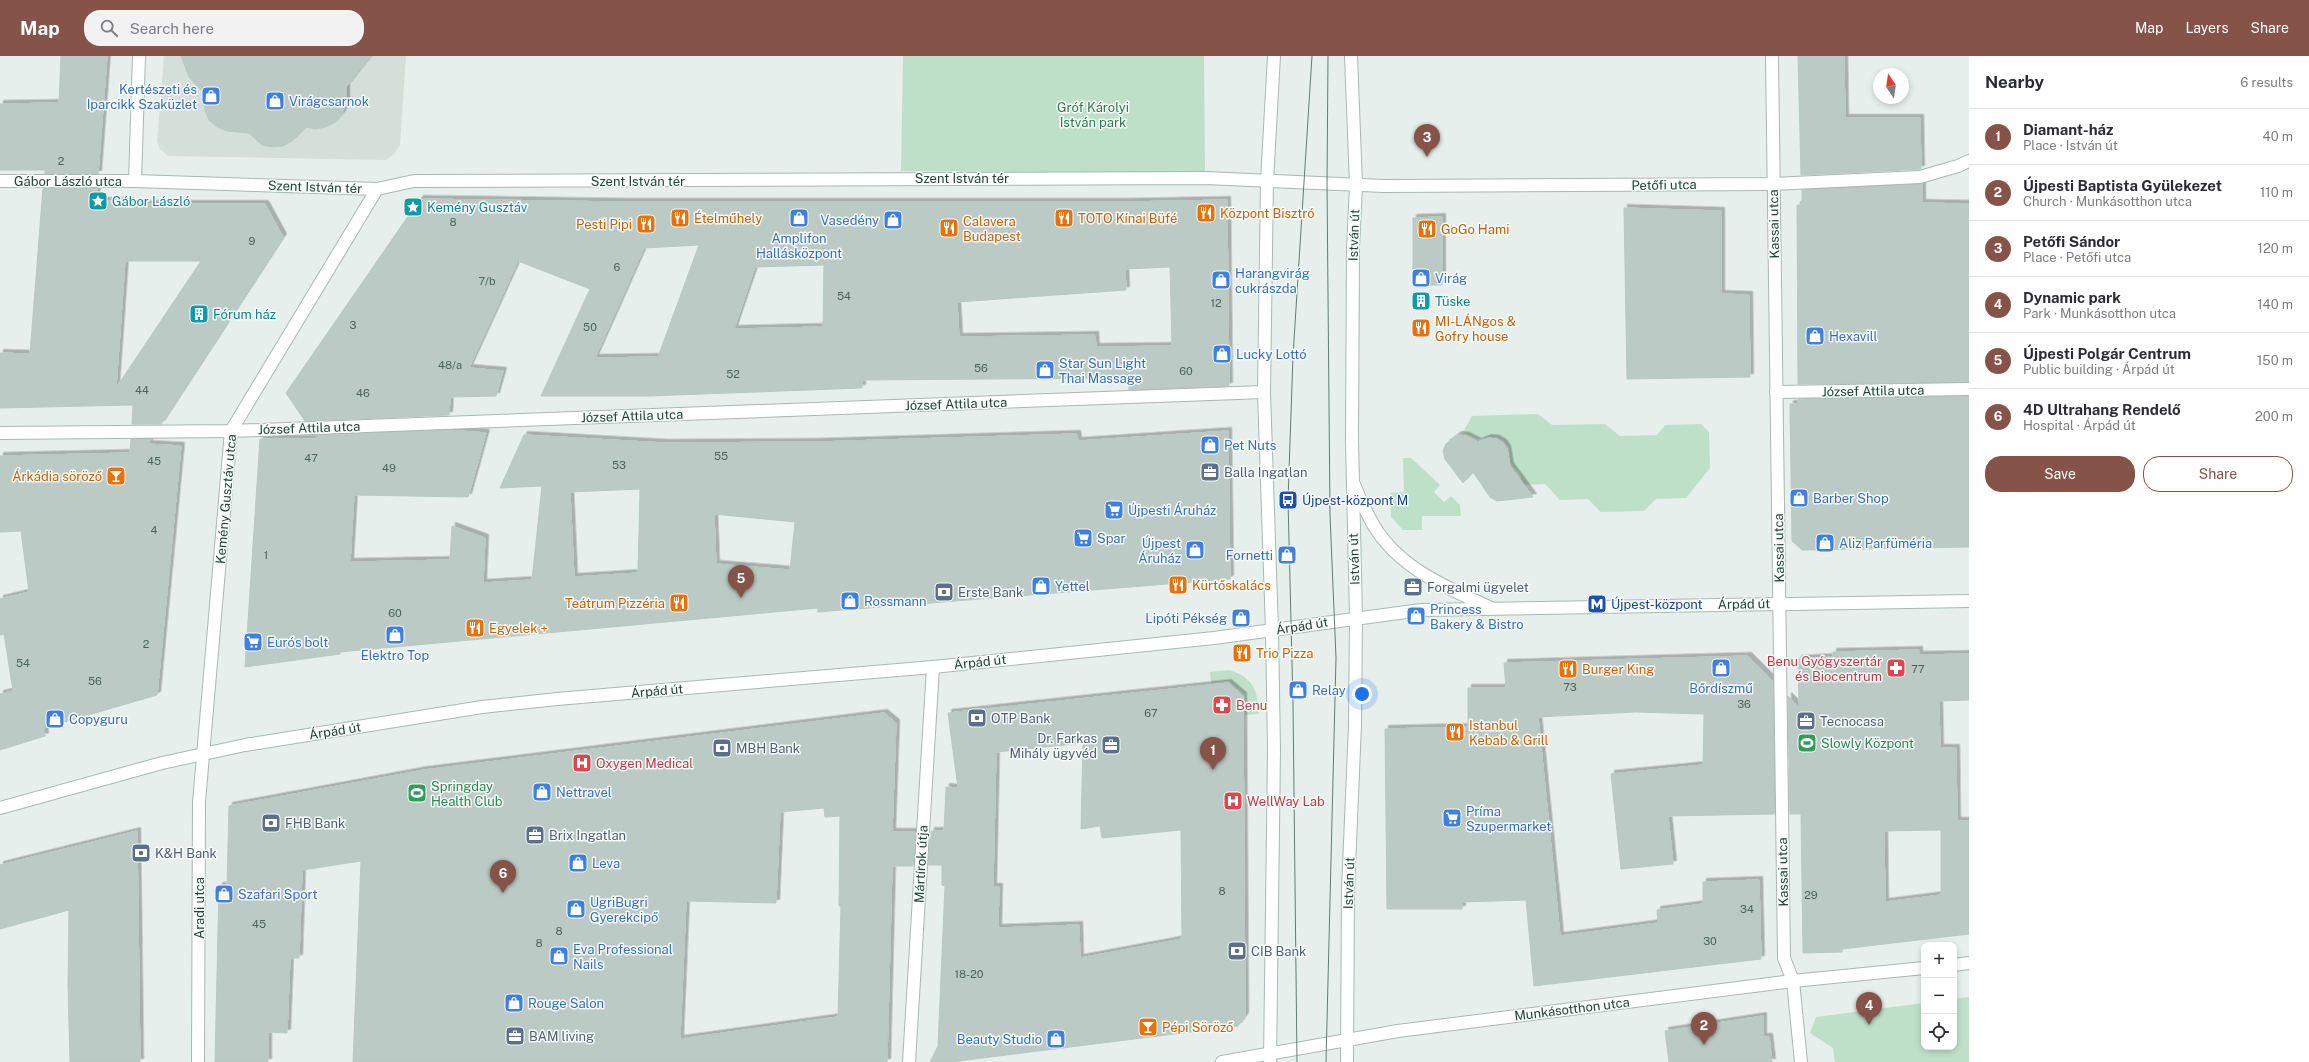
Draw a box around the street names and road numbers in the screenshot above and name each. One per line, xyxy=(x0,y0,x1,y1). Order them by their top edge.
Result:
street label: Szent István tér xyxy=(915,171,1009,186)
street label: Gábor László utca xyxy=(14,174,122,189)
street label: Szent István tér xyxy=(591,174,685,189)
street label: Petőfi utca xyxy=(1631,177,1697,193)
street label: Szent István tér xyxy=(268,178,362,196)
street label: Kassai utca xyxy=(1766,189,1782,259)
street label: István út xyxy=(1346,209,1362,261)
street label: József Attila utca xyxy=(1822,383,1924,399)
street label: József Attila utca xyxy=(904,395,1008,413)
street label: József Attila utca xyxy=(580,407,684,425)
street label: József Attila utca xyxy=(257,419,361,437)
street label: Kemény Gusztáv utca xyxy=(213,434,239,564)
street label: Kassai utca xyxy=(1771,513,1787,583)
street label: István út xyxy=(1346,533,1362,585)
street label: Árpád út xyxy=(1718,595,1770,612)
street label: Árpád út xyxy=(1275,613,1329,638)
street label: Árpád út xyxy=(953,651,1007,672)
street label: Árpád út xyxy=(630,680,684,701)
street label: Árpád út xyxy=(308,718,362,743)
street label: Mártírok útja xyxy=(911,825,931,903)
street label: Kassai utca xyxy=(1775,837,1791,907)
street label: István út xyxy=(1341,857,1357,909)
street label: Aradi utca xyxy=(192,877,207,939)
street label: Munkásotthon utca xyxy=(1513,994,1631,1024)

